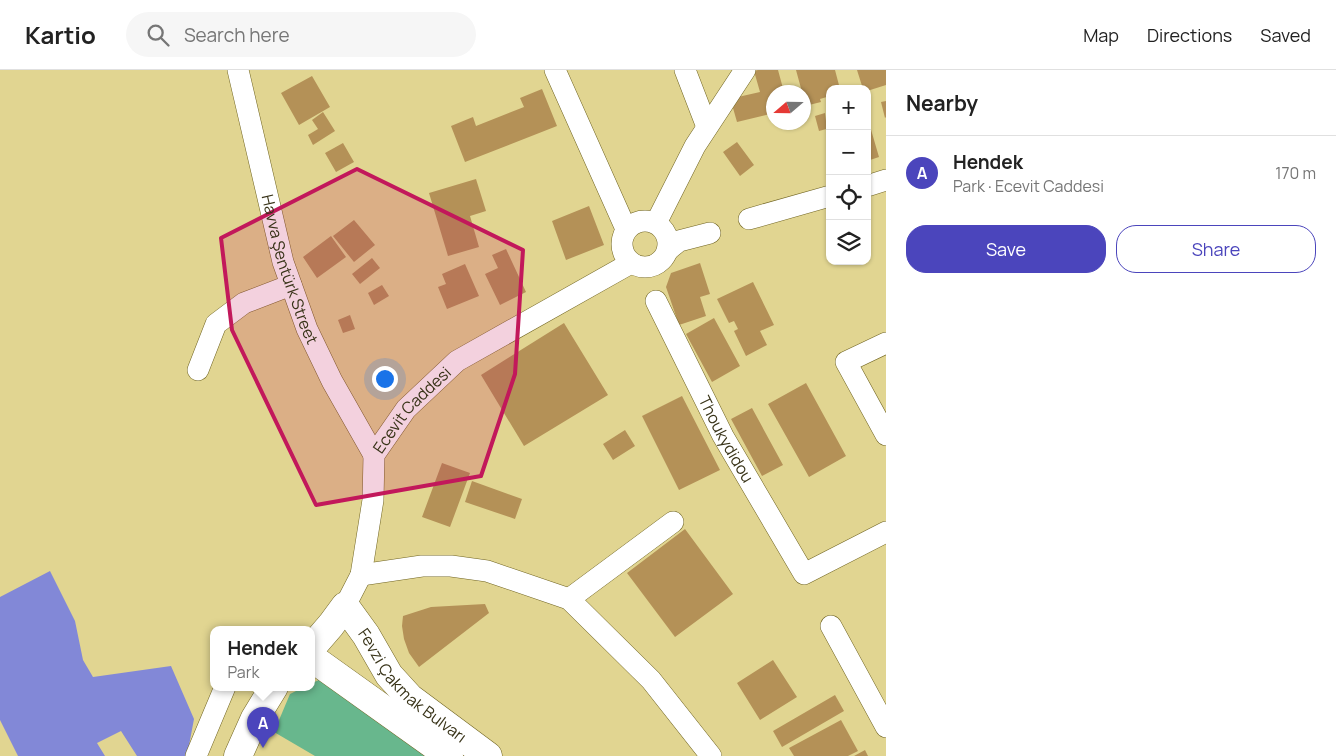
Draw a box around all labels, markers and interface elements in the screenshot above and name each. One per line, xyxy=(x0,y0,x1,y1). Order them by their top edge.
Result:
search box xyxy=(126,12,476,57)
text: Kartio xyxy=(25,18,96,51)
icon: search xyxy=(144,21,172,49)
text: Search here xyxy=(184,22,290,48)
text: Map xyxy=(1083,23,1119,47)
text: Directions xyxy=(1147,23,1232,47)
text: Saved xyxy=(1260,23,1311,47)
north arrow xyxy=(766,85,811,130)
map controls xyxy=(826,85,871,265)
button: + xyxy=(826,85,871,130)
text: Nearby xyxy=(906,89,978,117)
button: − xyxy=(826,130,871,175)
text: Hendek xyxy=(953,149,1023,175)
text: A xyxy=(917,162,927,184)
text: 170 m xyxy=(1275,162,1316,184)
button: locate xyxy=(826,175,871,220)
text: Park · Ecevit Caddesi xyxy=(953,175,1104,197)
street label: Havva Şentürk Street xyxy=(257,192,324,348)
button: layers xyxy=(826,220,871,265)
button: Save xyxy=(906,225,1106,273)
button: Share xyxy=(1116,225,1316,273)
street label: Ecevit Caddesi xyxy=(368,361,456,458)
your location xyxy=(372,366,398,392)
street label: Thoukydidou xyxy=(694,392,759,487)
street label: Fevzi Çakmak Bulvarı xyxy=(353,624,471,747)
popup xyxy=(210,626,315,691)
text: Hendek xyxy=(228,635,297,661)
text: Park xyxy=(228,661,259,683)
pin: A xyxy=(247,707,279,748)

